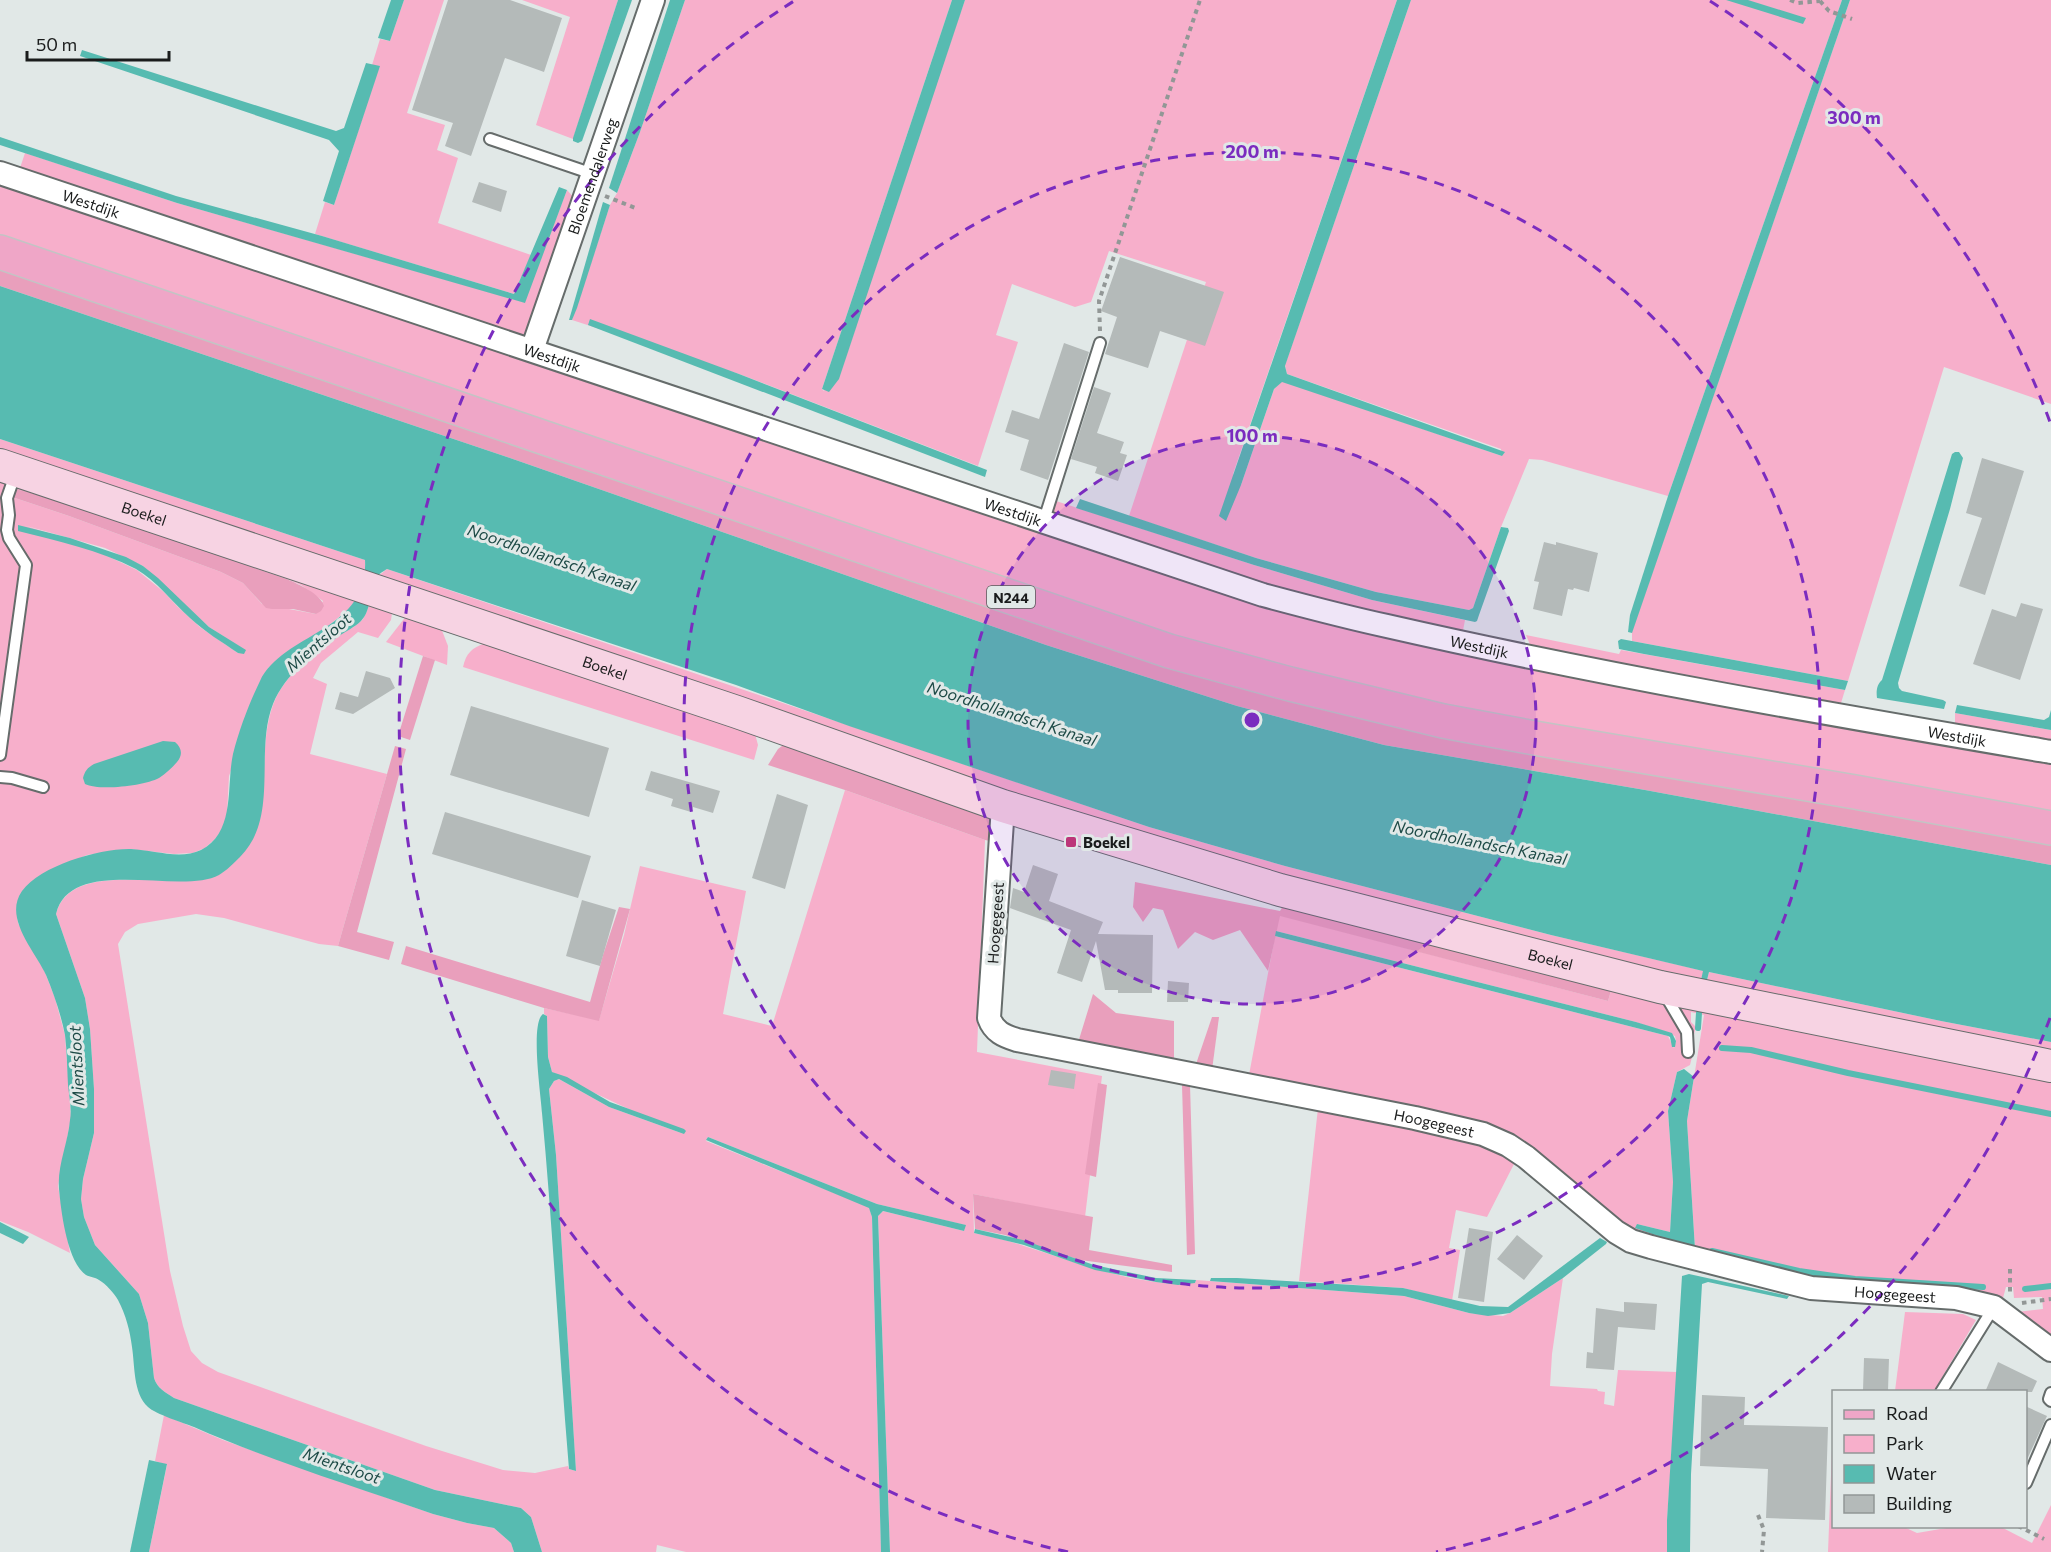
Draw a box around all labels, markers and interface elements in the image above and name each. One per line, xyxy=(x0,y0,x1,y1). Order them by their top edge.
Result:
scale bar xyxy=(27,24,170,62)
text: 50 m xyxy=(36,33,77,55)
text: 300 m xyxy=(1827,106,1881,128)
street label: Bloemendalerweg xyxy=(564,115,621,237)
text: 200 m xyxy=(1225,140,1279,162)
street label: Westdijk xyxy=(60,185,122,221)
street label: Westdijk xyxy=(521,339,583,375)
text: 100 m xyxy=(1226,424,1278,446)
street label: Westdijk xyxy=(982,493,1044,529)
street label: Boekel xyxy=(119,497,169,529)
water label: Noordhollandsch Kanaal xyxy=(465,519,639,595)
road number: N244 xyxy=(987,586,1035,608)
water label: Mientsloot xyxy=(281,608,355,676)
street label: Westdijk xyxy=(1448,631,1510,661)
street label: Boekel xyxy=(580,652,630,684)
water label: Noordhollandsch Kanaal xyxy=(925,677,1100,750)
centre of rings xyxy=(1242,710,1262,730)
street label: Westdijk xyxy=(1926,722,1988,750)
water label: Noordhollandsch Kanaal xyxy=(1391,816,1569,868)
place label: Boekel xyxy=(1083,833,1130,851)
marker: Boekel xyxy=(1064,835,1078,849)
street label: Hoogegeest xyxy=(983,882,1007,964)
street label: Boekel xyxy=(1526,945,1575,973)
water label: Mientsloot xyxy=(64,1025,88,1107)
street label: Hoogegeest xyxy=(1392,1105,1476,1141)
street label: Hoogegeest xyxy=(1854,1282,1937,1306)
legend xyxy=(1832,1390,2027,1528)
text: Road xyxy=(1886,1402,1928,1424)
text: Park xyxy=(1886,1432,1924,1454)
water label: Mientsloot xyxy=(301,1443,383,1487)
text: Water xyxy=(1886,1462,1937,1484)
text: Building xyxy=(1886,1492,1952,1514)

